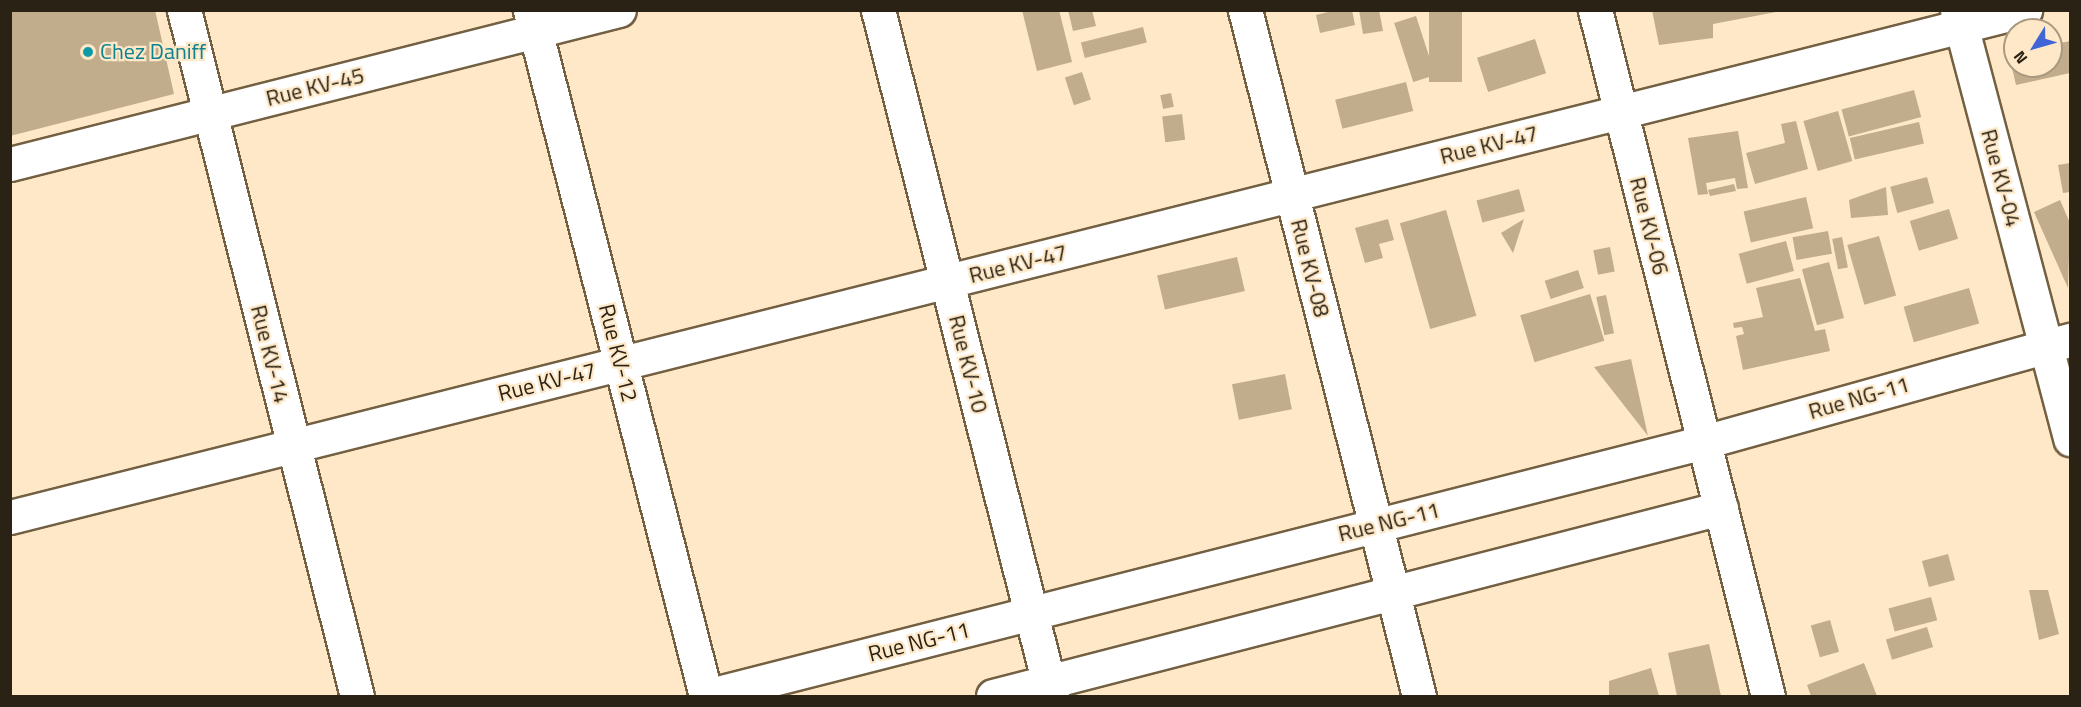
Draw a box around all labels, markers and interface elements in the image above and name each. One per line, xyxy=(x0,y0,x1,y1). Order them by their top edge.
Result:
north arrow xyxy=(2003,18,2063,78)
place label: Chez Daniff xyxy=(100,39,206,65)
marker: Chez Daniff xyxy=(81,45,95,59)
text: N xyxy=(2007,46,2033,69)
street label: Rue KV-45 xyxy=(263,62,367,112)
street label: Rue KV-47 xyxy=(1437,120,1541,170)
street label: Rue KV-04 xyxy=(1975,126,2027,230)
street label: Rue KV-06 xyxy=(1624,174,1674,278)
street label: Rue KV-08 xyxy=(1285,216,1335,320)
street label: Rue KV-47 xyxy=(966,239,1070,289)
street label: Rue KV-12 xyxy=(593,301,643,405)
street label: Rue KV-14 xyxy=(245,302,295,406)
street label: Rue KV-10 xyxy=(943,312,993,416)
street label: Rue KV-47 xyxy=(495,357,599,407)
street label: Rue NG-11 xyxy=(1805,371,1913,425)
street label: Rue NG-11 xyxy=(1335,497,1443,547)
street label: Rue NG-11 xyxy=(865,617,973,667)

